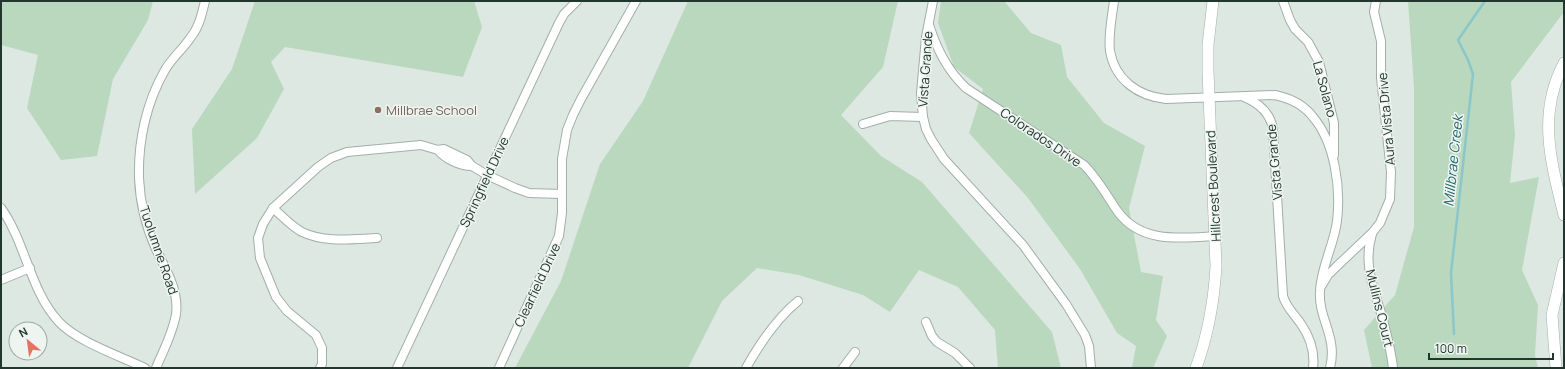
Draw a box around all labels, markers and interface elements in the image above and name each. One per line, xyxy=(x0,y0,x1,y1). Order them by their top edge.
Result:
street label: Vista Grande xyxy=(913,30,937,108)
street label: La Solano xyxy=(1309,59,1341,120)
street label: Aura Vista Drive xyxy=(1373,71,1399,166)
place label: Millbrae School xyxy=(386,101,477,119)
street label: Colorados Drive xyxy=(997,103,1086,171)
marker: Millbrae School xyxy=(373,105,383,115)
water label: Millbrae Creek xyxy=(1438,112,1467,208)
street label: Vista Grande xyxy=(1262,123,1286,201)
street label: Hillcrest Boulevard xyxy=(1201,130,1225,242)
street label: Springfield Drive xyxy=(455,133,513,230)
street label: Tuolumne Road xyxy=(135,203,183,297)
street label: Clearfield Drive xyxy=(510,240,565,330)
street label: Mullins Court xyxy=(1362,267,1398,349)
north arrow xyxy=(8,321,48,361)
text: N xyxy=(16,323,30,340)
scale bar xyxy=(1429,335,1553,361)
text: 100 m xyxy=(1435,340,1467,357)

